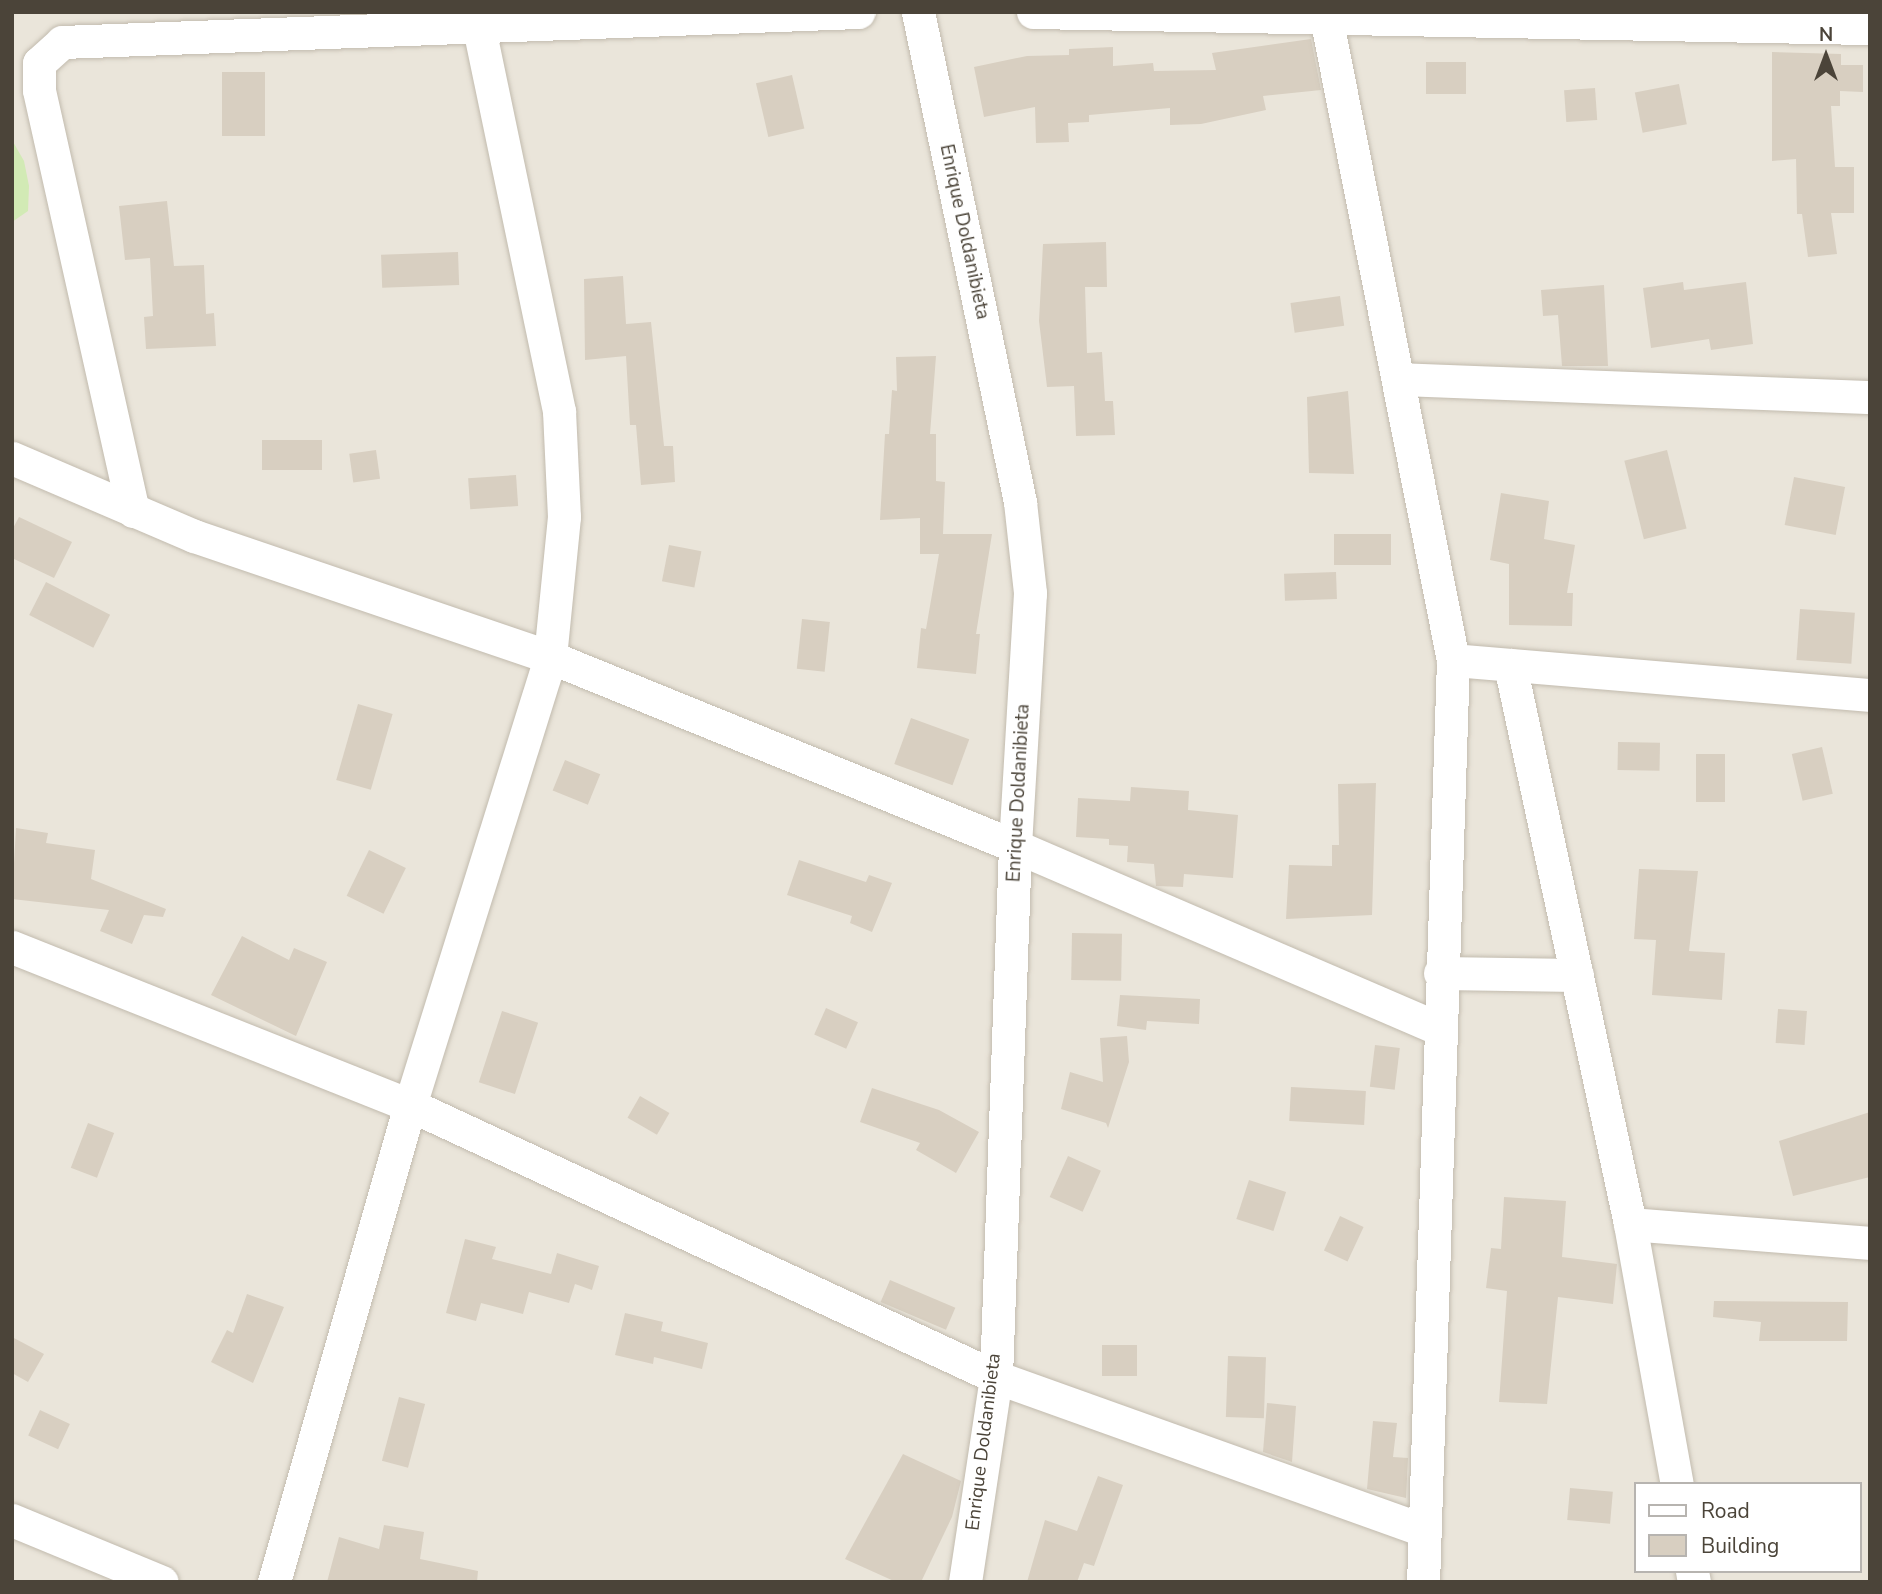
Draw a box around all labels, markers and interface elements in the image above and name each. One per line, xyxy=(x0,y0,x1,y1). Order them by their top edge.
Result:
north arrow xyxy=(1791,21,1861,91)
text: N xyxy=(1819,22,1833,48)
street label: Enrique Doldanibieta xyxy=(934,142,994,322)
street label: Enrique Doldanibieta xyxy=(1003,703,1035,883)
street label: Enrique Doldanibieta xyxy=(962,1352,1006,1532)
legend xyxy=(1633,1482,1861,1573)
text: Road xyxy=(1701,1497,1750,1525)
text: Building xyxy=(1701,1532,1779,1560)

